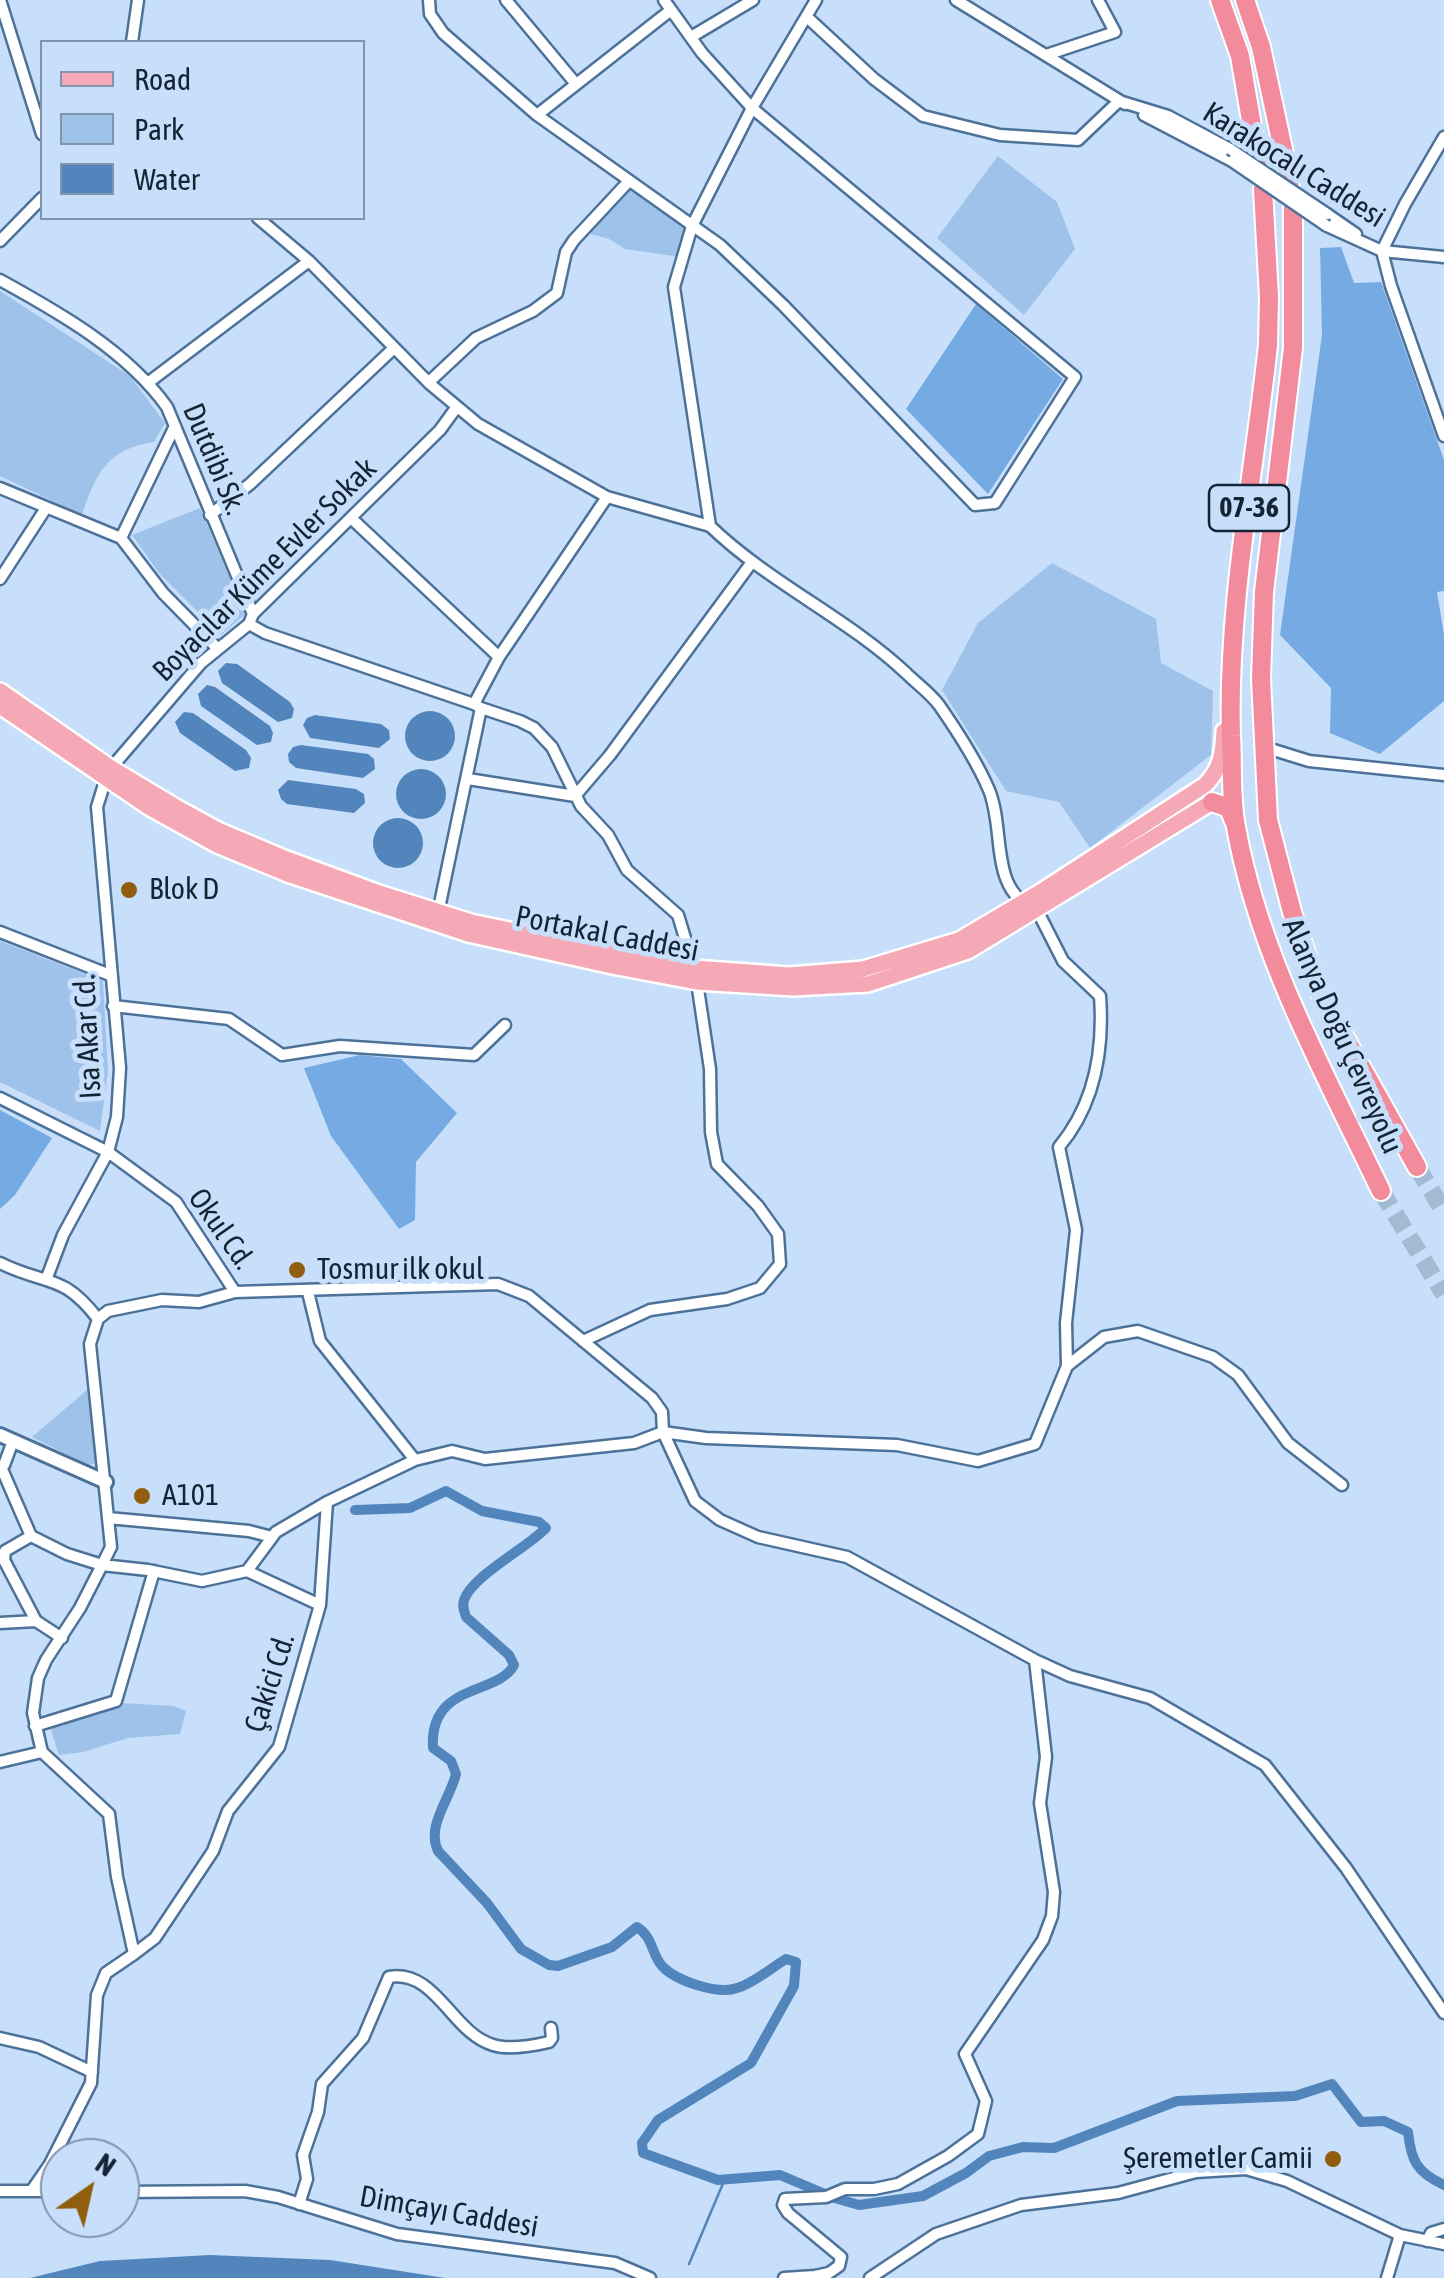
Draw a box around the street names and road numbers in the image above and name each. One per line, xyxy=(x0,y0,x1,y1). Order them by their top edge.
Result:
street label: Karakocalı Caddesi xyxy=(1196,95,1392,235)
street label: Dutdibi Sk. xyxy=(175,398,253,520)
street label: Boyacılar Küme Evler Sokak xyxy=(146,451,384,689)
road number: 07-36 xyxy=(1209,485,1289,531)
street label: Portakal Caddesi xyxy=(512,899,702,969)
street label: Alanya Doğu Çevreyolu xyxy=(1274,913,1410,1159)
street label: Isa Akar Cd. xyxy=(67,974,109,1100)
street label: Okul Cd. xyxy=(180,1182,262,1276)
street label: Çakici Cd. xyxy=(237,1629,303,1737)
street label: Dimçayı Caddesi xyxy=(357,2179,541,2245)

